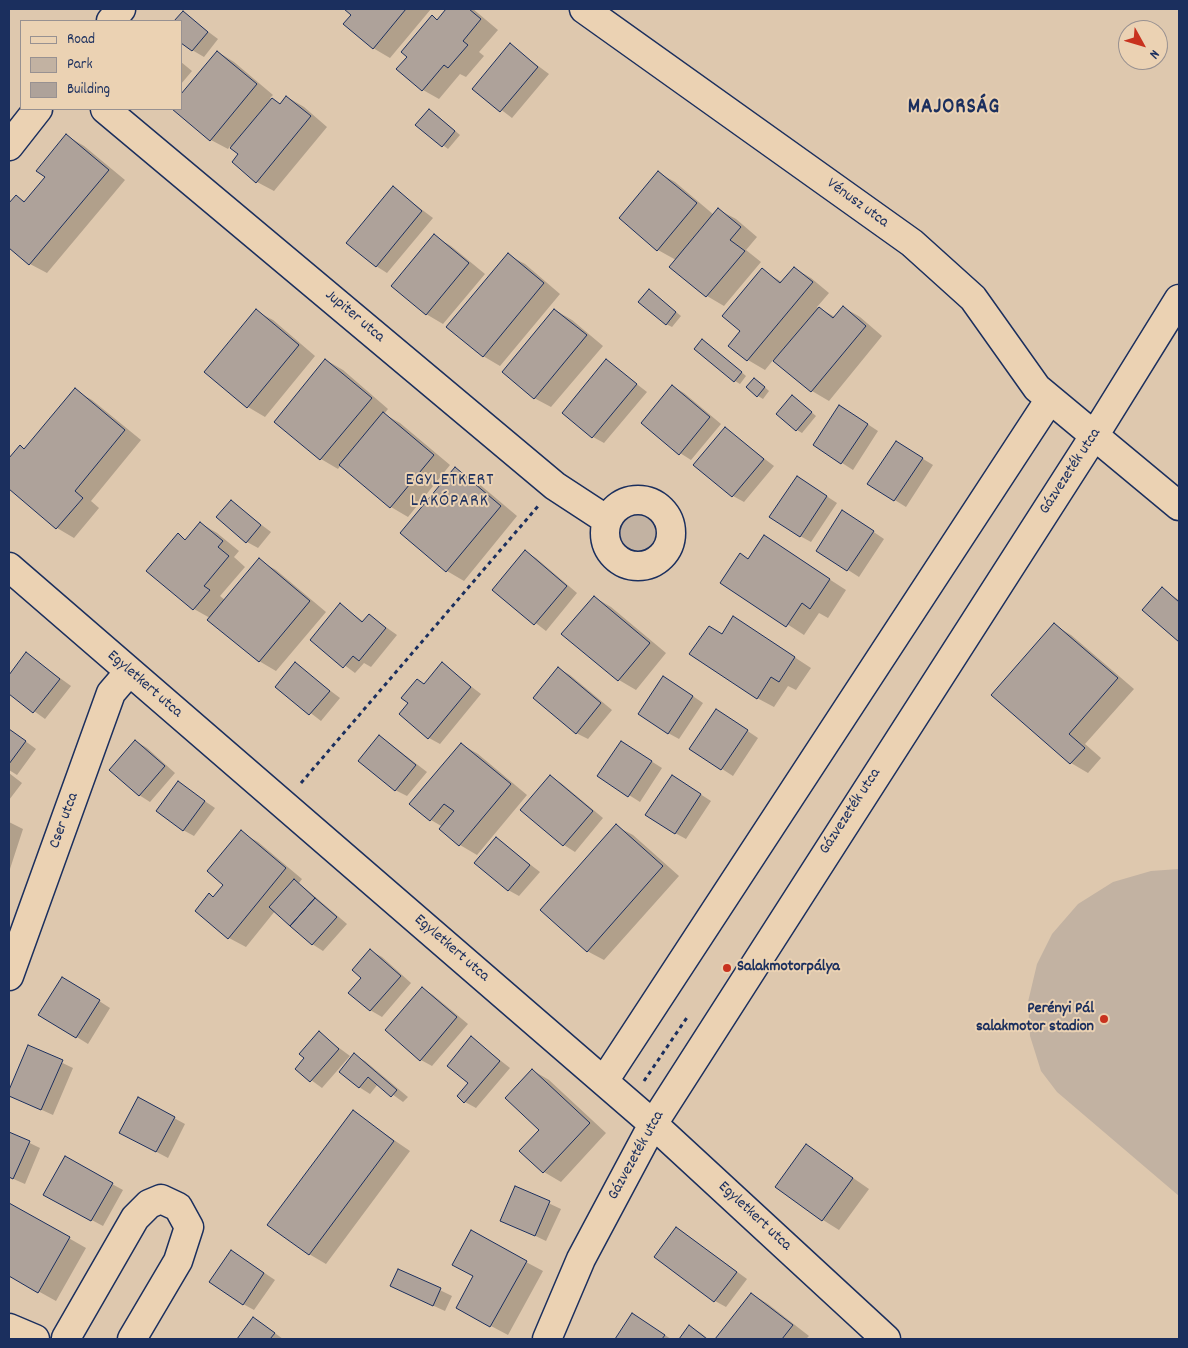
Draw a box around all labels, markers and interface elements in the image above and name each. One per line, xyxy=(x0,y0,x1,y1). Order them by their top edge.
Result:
legend xyxy=(20,20,182,110)
north arrow xyxy=(1118,20,1168,70)
text: Road xyxy=(67,29,95,51)
text: N xyxy=(1144,45,1164,63)
text: Park xyxy=(67,54,93,76)
text: Building xyxy=(67,79,110,101)
district label: MAJORSÁG xyxy=(907,96,1001,122)
street label: Vénusz utca xyxy=(822,175,892,233)
street label: Jupiter utca xyxy=(320,286,388,348)
street label: Gázvezeték utca xyxy=(1036,425,1106,519)
district label: EGYLETKERT LAKÓPARK xyxy=(404,471,496,514)
street label: Egyletkert utca xyxy=(102,647,186,723)
street label: Gázvezeték utca xyxy=(816,765,886,859)
street label: Cser utca xyxy=(46,790,84,852)
street label: Egyletkert utca xyxy=(409,911,493,987)
place label: Salakmotorpálya xyxy=(737,958,840,978)
marker: Salakmotorpálya xyxy=(721,962,733,974)
place label: Perényi Pál salakmotor stadion xyxy=(976,1000,1094,1038)
marker: Perényi Pál salakmotor stadion xyxy=(1098,1013,1110,1025)
street label: Gázvezeték utca xyxy=(605,1108,669,1204)
street label: Egyletkert utca xyxy=(713,1178,795,1256)

